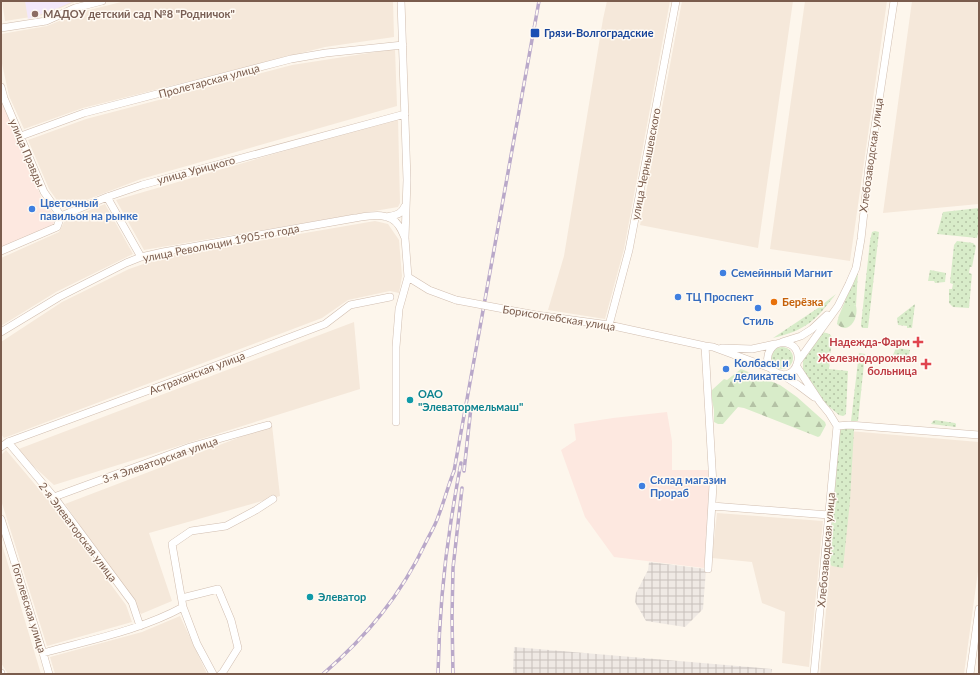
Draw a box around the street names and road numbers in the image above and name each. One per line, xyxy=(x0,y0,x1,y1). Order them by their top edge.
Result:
street label: Пролетарская улица xyxy=(157,61,261,100)
street label: Хлебозаводская улица xyxy=(856,97,885,213)
street label: улица Чернышевского xyxy=(628,107,663,221)
street label: улица Правды xyxy=(7,117,48,189)
street label: улица Урицкого xyxy=(155,153,236,186)
street label: улица Революции 1905-го года xyxy=(142,221,300,264)
street label: Борисоглебская улица xyxy=(502,302,616,333)
street label: Астраханская улица xyxy=(147,348,247,397)
street label: 3-я Элеваторская улица xyxy=(100,434,219,485)
street label: 2-я Элеваторская улица xyxy=(37,479,120,584)
street label: Хлебозаводская улица xyxy=(814,492,837,608)
street label: Гоголевская улица xyxy=(10,561,49,654)

